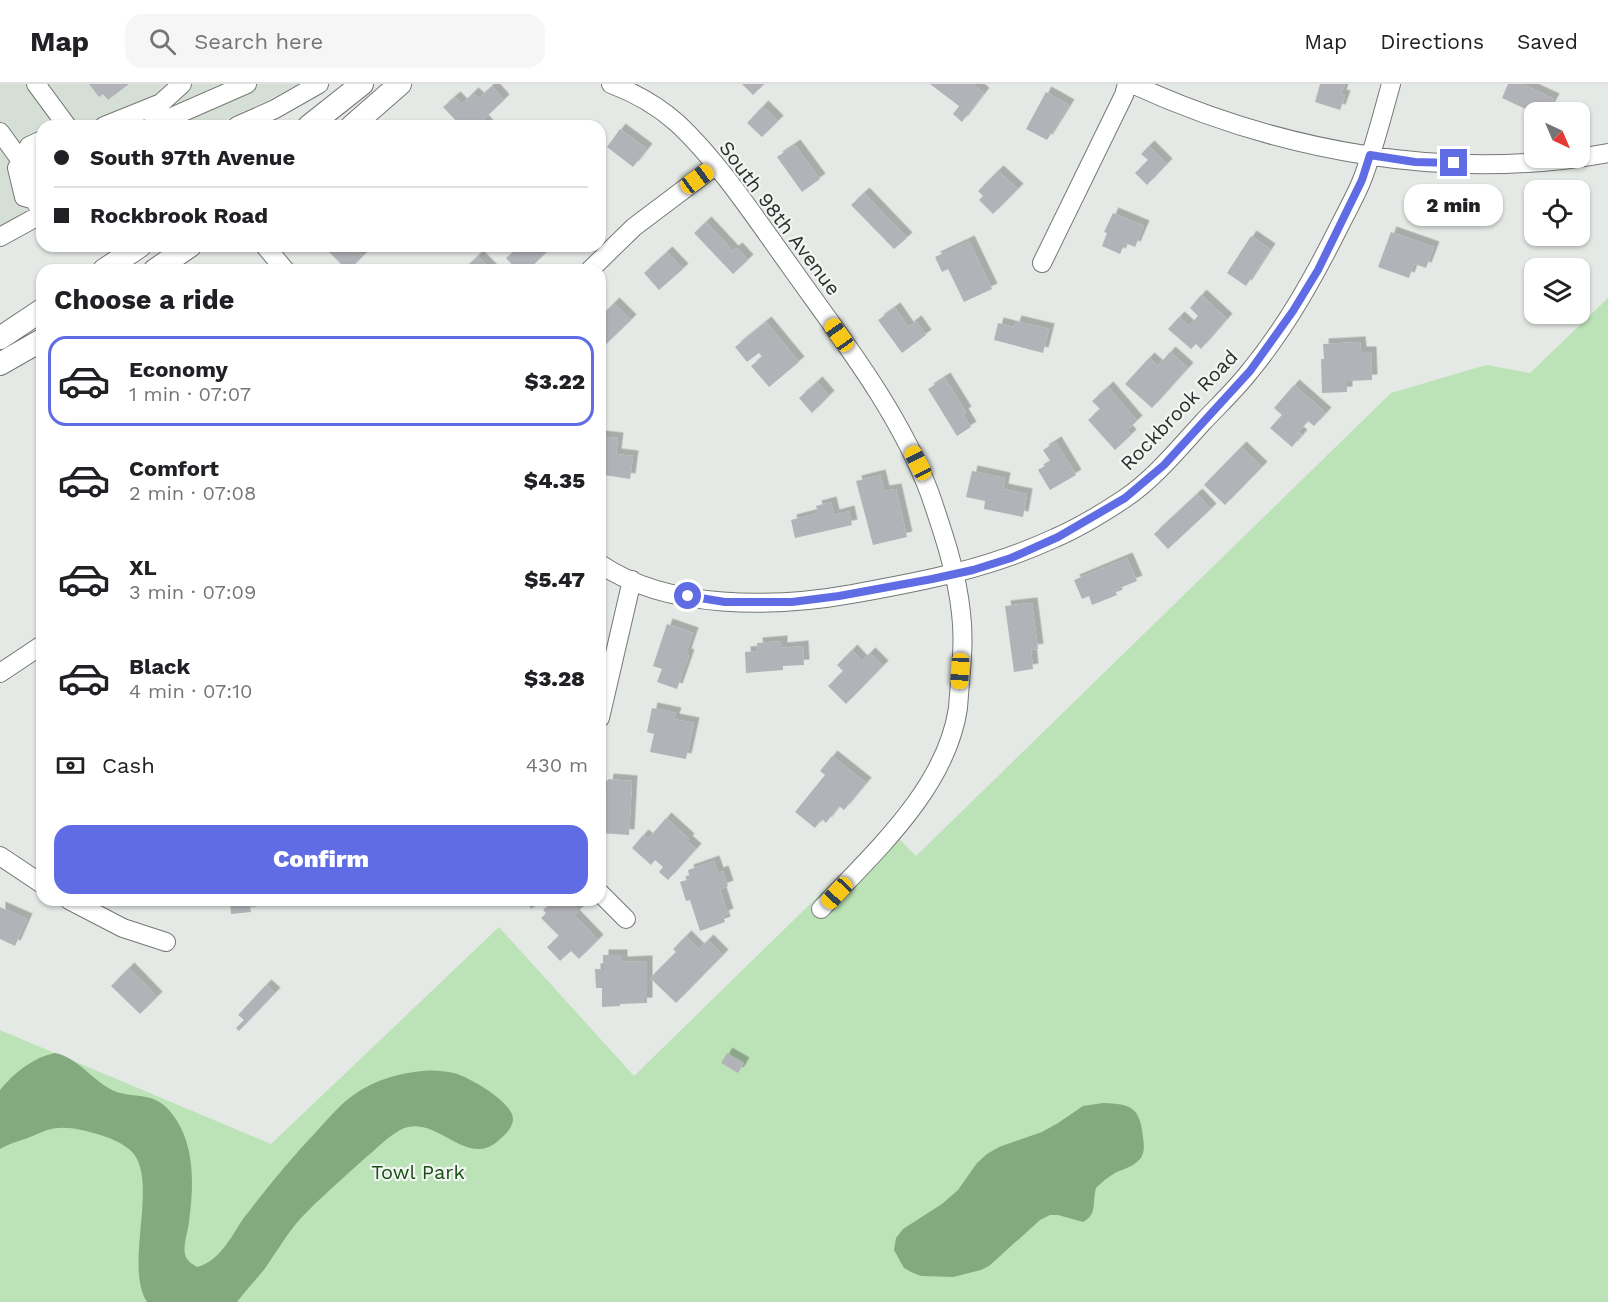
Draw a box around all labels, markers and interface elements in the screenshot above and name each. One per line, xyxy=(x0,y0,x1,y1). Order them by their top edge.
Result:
search box xyxy=(125,14,545,68)
text: Map xyxy=(30,25,89,58)
icon: search xyxy=(146,25,179,58)
text: Search here xyxy=(194,29,323,54)
text: Map xyxy=(1304,29,1347,54)
text: Directions xyxy=(1380,29,1484,54)
text: Saved xyxy=(1517,29,1578,54)
north arrow xyxy=(1524,102,1590,168)
map controls xyxy=(1524,102,1590,324)
street label: South 98th Avenue xyxy=(714,136,846,300)
text: South 97th Avenue xyxy=(90,145,295,170)
route end xyxy=(1440,149,1467,176)
car xyxy=(677,161,717,197)
button: locate xyxy=(1524,180,1590,246)
callout: 2 min xyxy=(1404,184,1504,226)
text: 2 min xyxy=(1426,193,1481,217)
text: Rockbrook Road xyxy=(90,203,268,228)
button: layers xyxy=(1524,258,1590,324)
text: Choose a ride xyxy=(54,284,234,316)
car xyxy=(821,315,857,355)
street label: Rockbrook Road xyxy=(1115,345,1243,475)
icon: car xyxy=(57,354,111,408)
text: Economy xyxy=(129,357,228,382)
text: $3.22 xyxy=(525,369,585,394)
text: 1 min · 07:07 xyxy=(129,382,251,406)
car xyxy=(902,443,934,483)
icon: car xyxy=(57,453,111,507)
text: Comfort xyxy=(129,456,219,481)
text: $4.35 xyxy=(524,468,585,493)
text: 2 min · 07:08 xyxy=(129,481,256,505)
icon: car xyxy=(57,552,111,606)
text: XL xyxy=(129,555,157,580)
text: $5.47 xyxy=(524,567,585,592)
text: 3 min · 07:09 xyxy=(129,580,256,604)
route start xyxy=(674,582,701,609)
icon: car xyxy=(57,651,111,705)
car xyxy=(950,653,970,689)
text: Black xyxy=(129,654,190,679)
text: $3.28 xyxy=(524,666,585,691)
text: 4 min · 07:10 xyxy=(129,679,252,703)
icon: cash xyxy=(54,749,87,782)
text: Cash xyxy=(102,753,155,778)
text: 430 m xyxy=(526,753,588,777)
button: Confirm xyxy=(54,825,588,894)
car xyxy=(818,874,856,912)
park label: Towl Park xyxy=(371,1160,465,1184)

